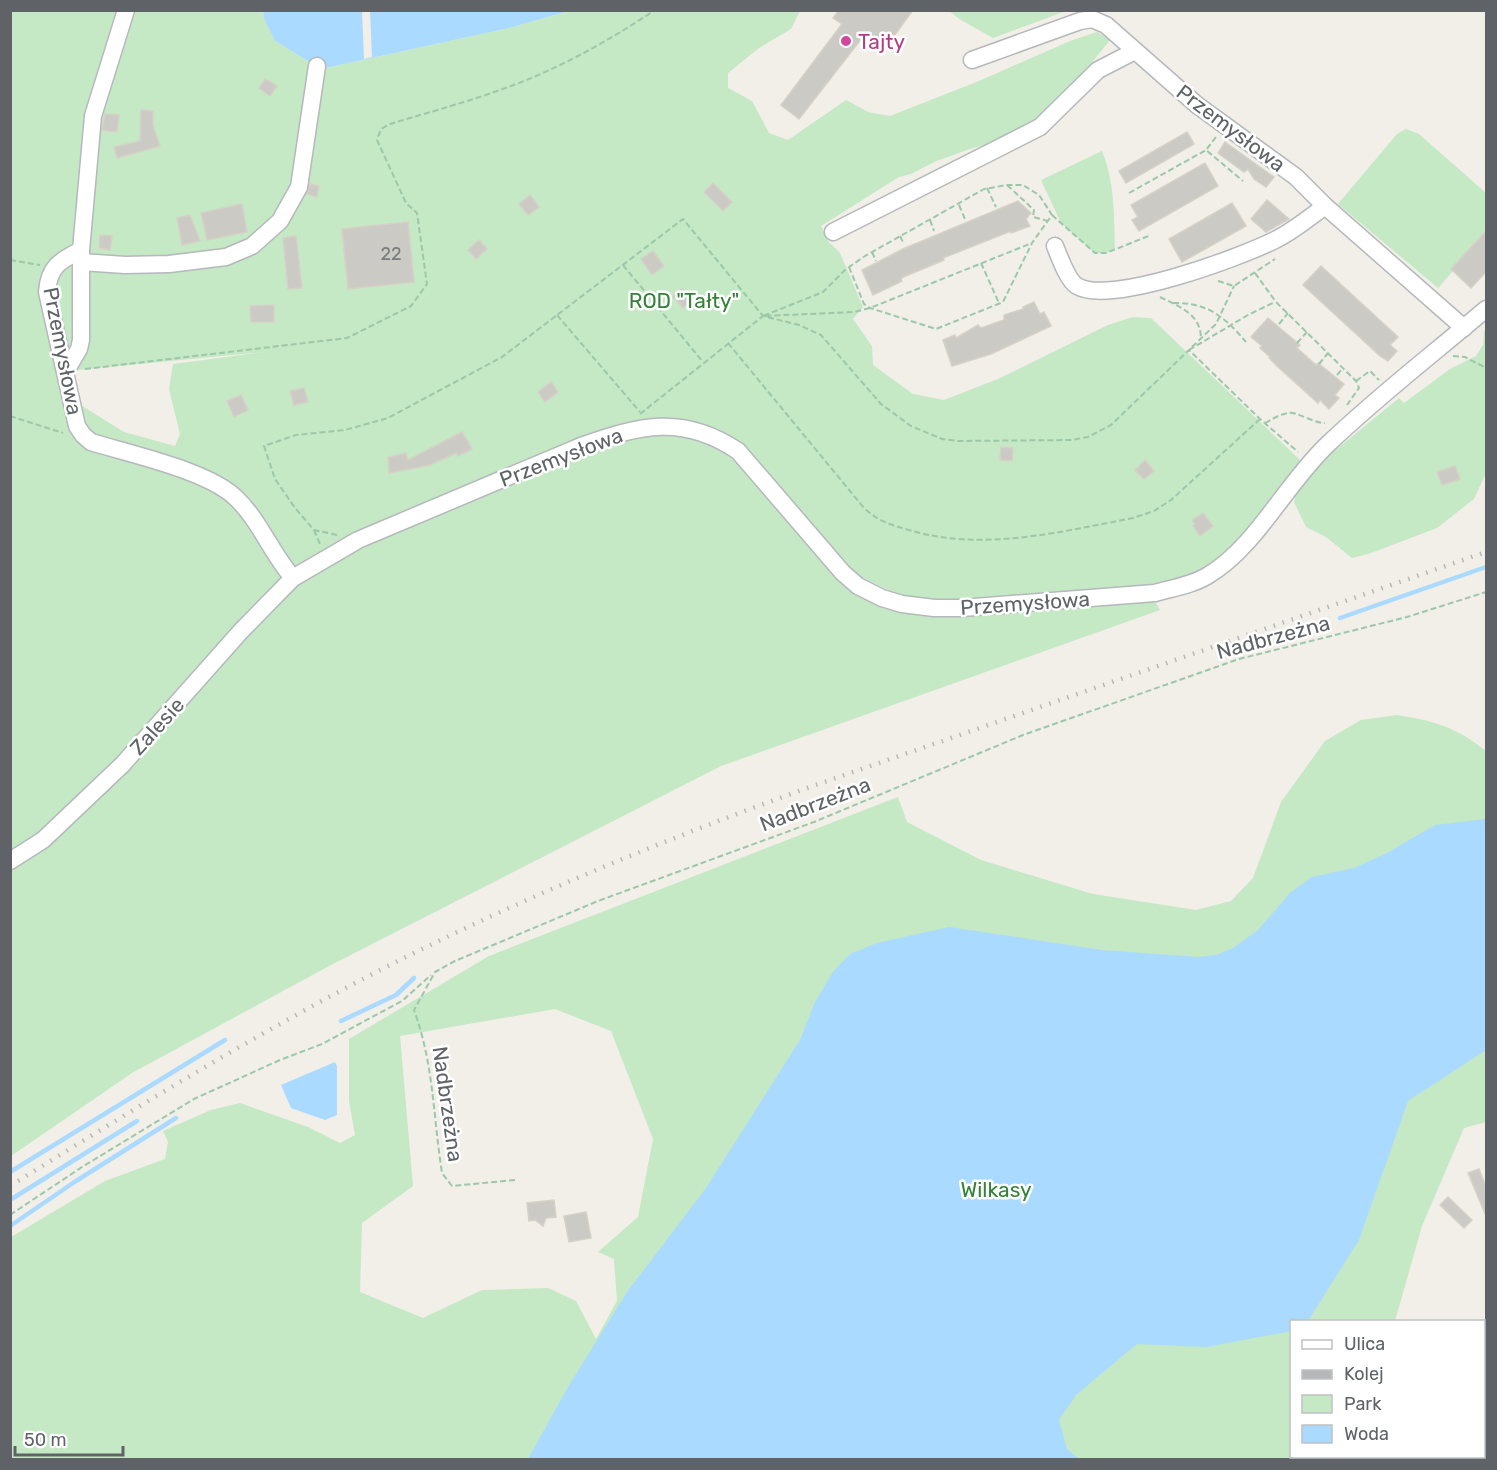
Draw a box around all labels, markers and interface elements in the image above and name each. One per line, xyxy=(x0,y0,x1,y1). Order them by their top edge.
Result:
place label: Tajty xyxy=(858,29,906,54)
marker: Tajty xyxy=(839,34,853,48)
street label: Przemysłowa xyxy=(1172,79,1290,177)
house number: 22 xyxy=(380,243,402,265)
street label: Przemysłowa xyxy=(38,285,88,417)
park label: ROD "Tałty" xyxy=(629,288,739,313)
street label: Przemysłowa xyxy=(496,422,626,492)
street label: Przemysłowa xyxy=(959,586,1091,620)
street label: Nadbrzeżna xyxy=(1214,610,1332,664)
street label: Zalesie xyxy=(125,692,189,760)
street label: Nadbrzeżna xyxy=(756,771,874,837)
street label: Nadbrzeżna xyxy=(428,1045,468,1163)
park label: Wilkasy xyxy=(960,1177,1032,1202)
legend xyxy=(1290,1320,1485,1458)
text: Ulica xyxy=(1344,1333,1385,1355)
text: Kolej xyxy=(1344,1363,1384,1385)
text: Park xyxy=(1344,1393,1382,1415)
scale bar xyxy=(15,1419,123,1457)
text: Woda xyxy=(1344,1423,1389,1445)
text: 50 m xyxy=(24,1429,67,1451)

